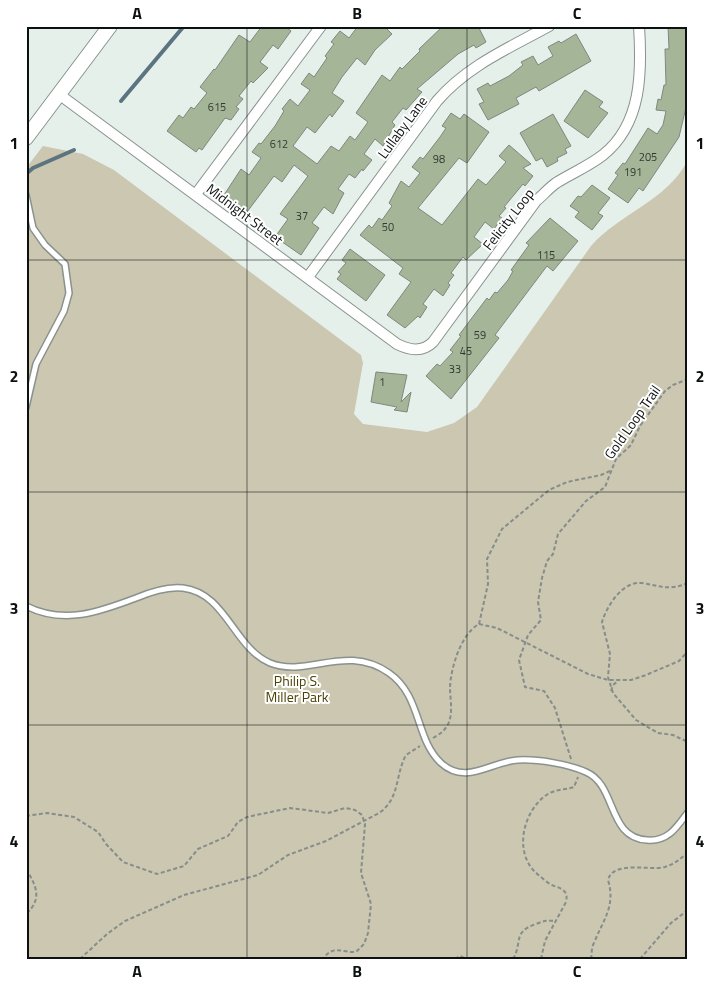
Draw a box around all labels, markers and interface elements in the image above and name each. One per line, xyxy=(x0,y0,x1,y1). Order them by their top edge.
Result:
text: A xyxy=(132,1,142,25)
text: B xyxy=(352,1,362,25)
text: C xyxy=(573,1,582,25)
street label: Lullaby Lane xyxy=(372,91,432,163)
house number: 615 xyxy=(208,99,226,115)
text: 1 xyxy=(10,131,18,155)
text: 1 xyxy=(696,131,704,155)
house number: 612 xyxy=(270,136,288,152)
house number: 205 xyxy=(639,149,657,165)
house number: 98 xyxy=(433,151,445,167)
house number: 191 xyxy=(624,164,642,180)
street label: Midnight Street xyxy=(202,178,288,250)
street label: Felicity Loop xyxy=(477,184,539,254)
house number: 37 xyxy=(296,208,308,224)
house number: 50 xyxy=(382,219,394,235)
house number: 115 xyxy=(537,247,555,263)
house number: 59 xyxy=(474,327,486,343)
house number: 45 xyxy=(460,343,472,359)
house number: 33 xyxy=(449,361,461,377)
text: 2 xyxy=(10,364,18,388)
text: 2 xyxy=(696,364,704,388)
house number: 1 xyxy=(379,374,385,390)
street label: Gold Loop Trail xyxy=(599,381,665,463)
text: 3 xyxy=(10,596,18,620)
text: 3 xyxy=(696,596,704,620)
park label: Philip S. Miller Park xyxy=(265,670,329,707)
text: 4 xyxy=(10,829,19,853)
text: 4 xyxy=(696,829,705,853)
text: A xyxy=(132,959,142,983)
text: B xyxy=(352,959,362,983)
text: C xyxy=(573,959,582,983)

